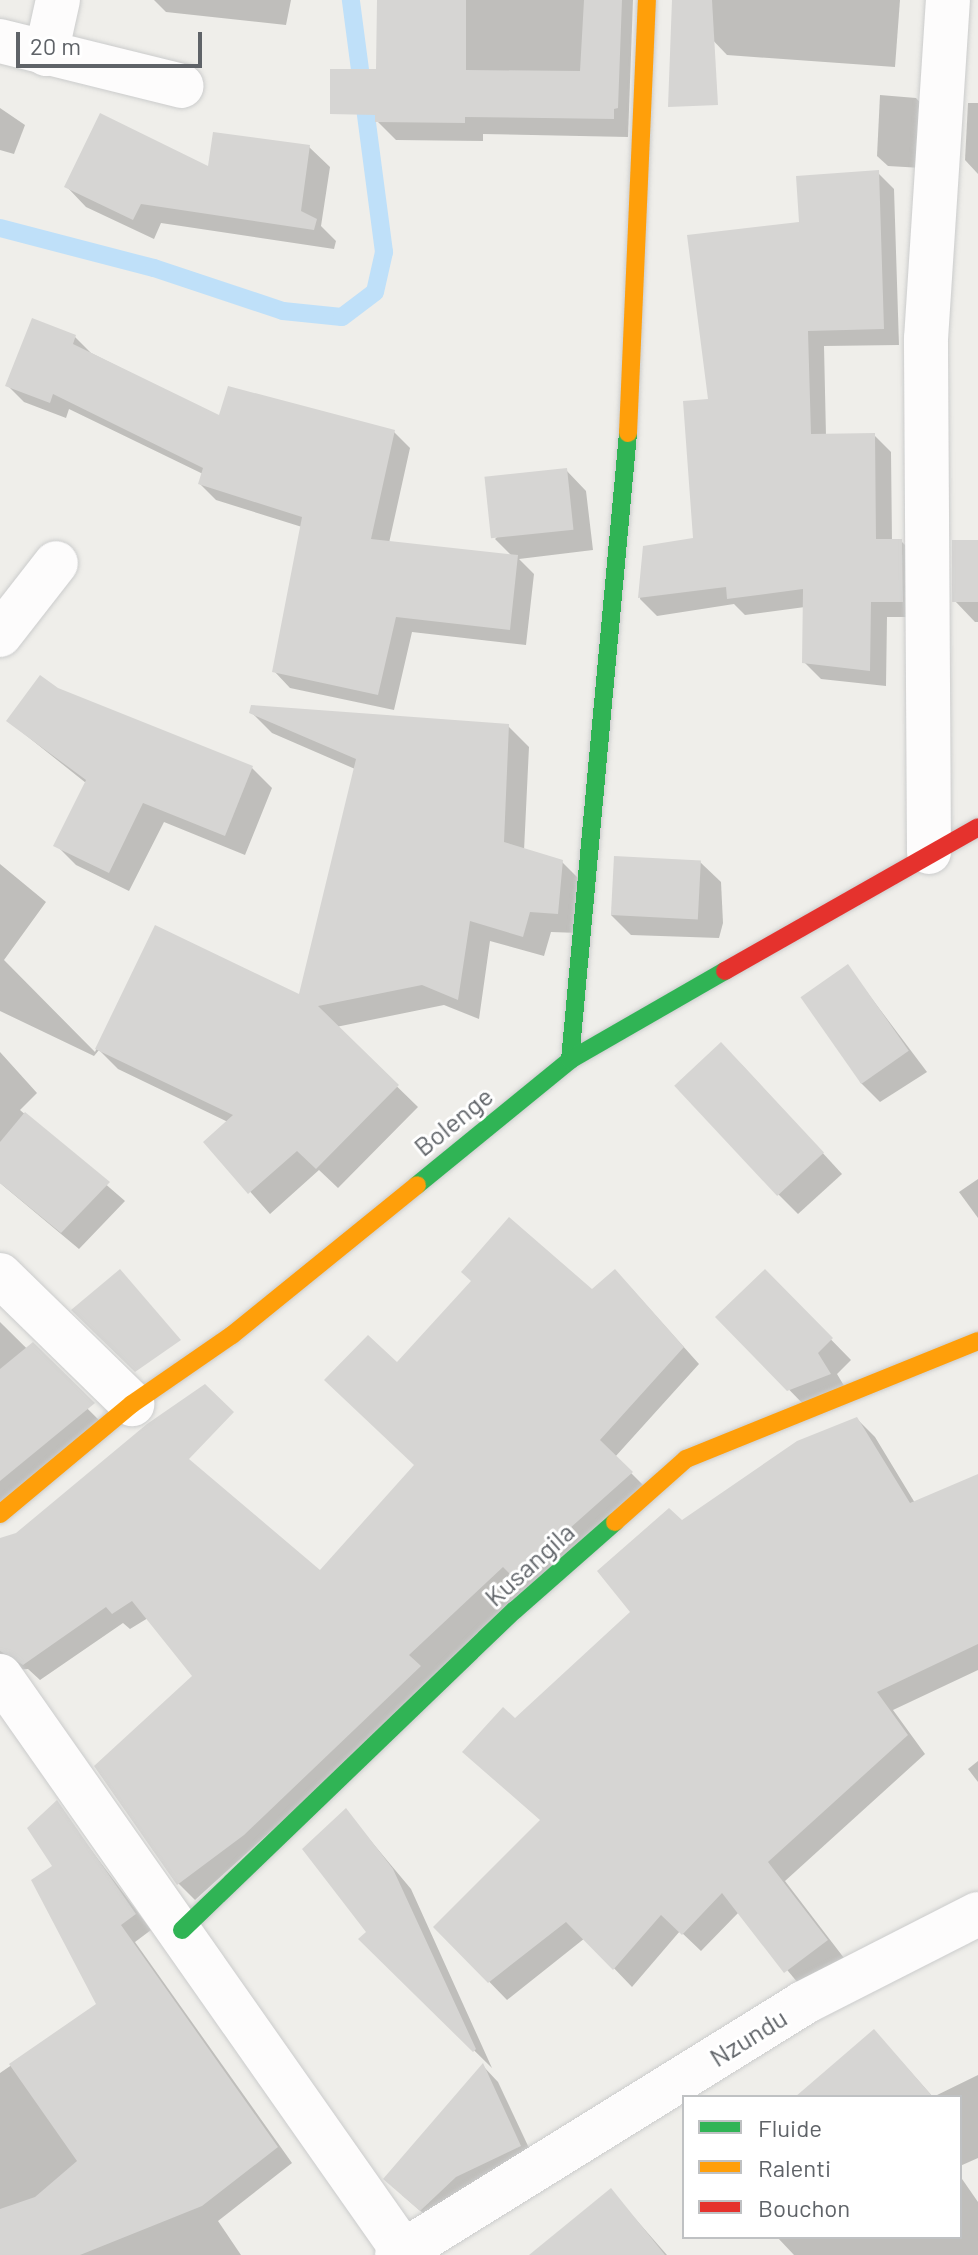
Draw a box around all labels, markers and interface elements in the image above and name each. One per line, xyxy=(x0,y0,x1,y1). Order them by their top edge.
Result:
scale bar xyxy=(20,16,206,66)
text: 20 m xyxy=(30,31,81,60)
street label: Bolenge xyxy=(407,1080,499,1162)
street label: Kusangila xyxy=(478,1516,580,1612)
street label: Nzundu xyxy=(704,2001,792,2073)
legend xyxy=(682,2095,962,2239)
text: Fluide xyxy=(758,2113,822,2142)
text: Ralenti xyxy=(758,2153,831,2182)
text: Bouchon xyxy=(758,2193,850,2222)

